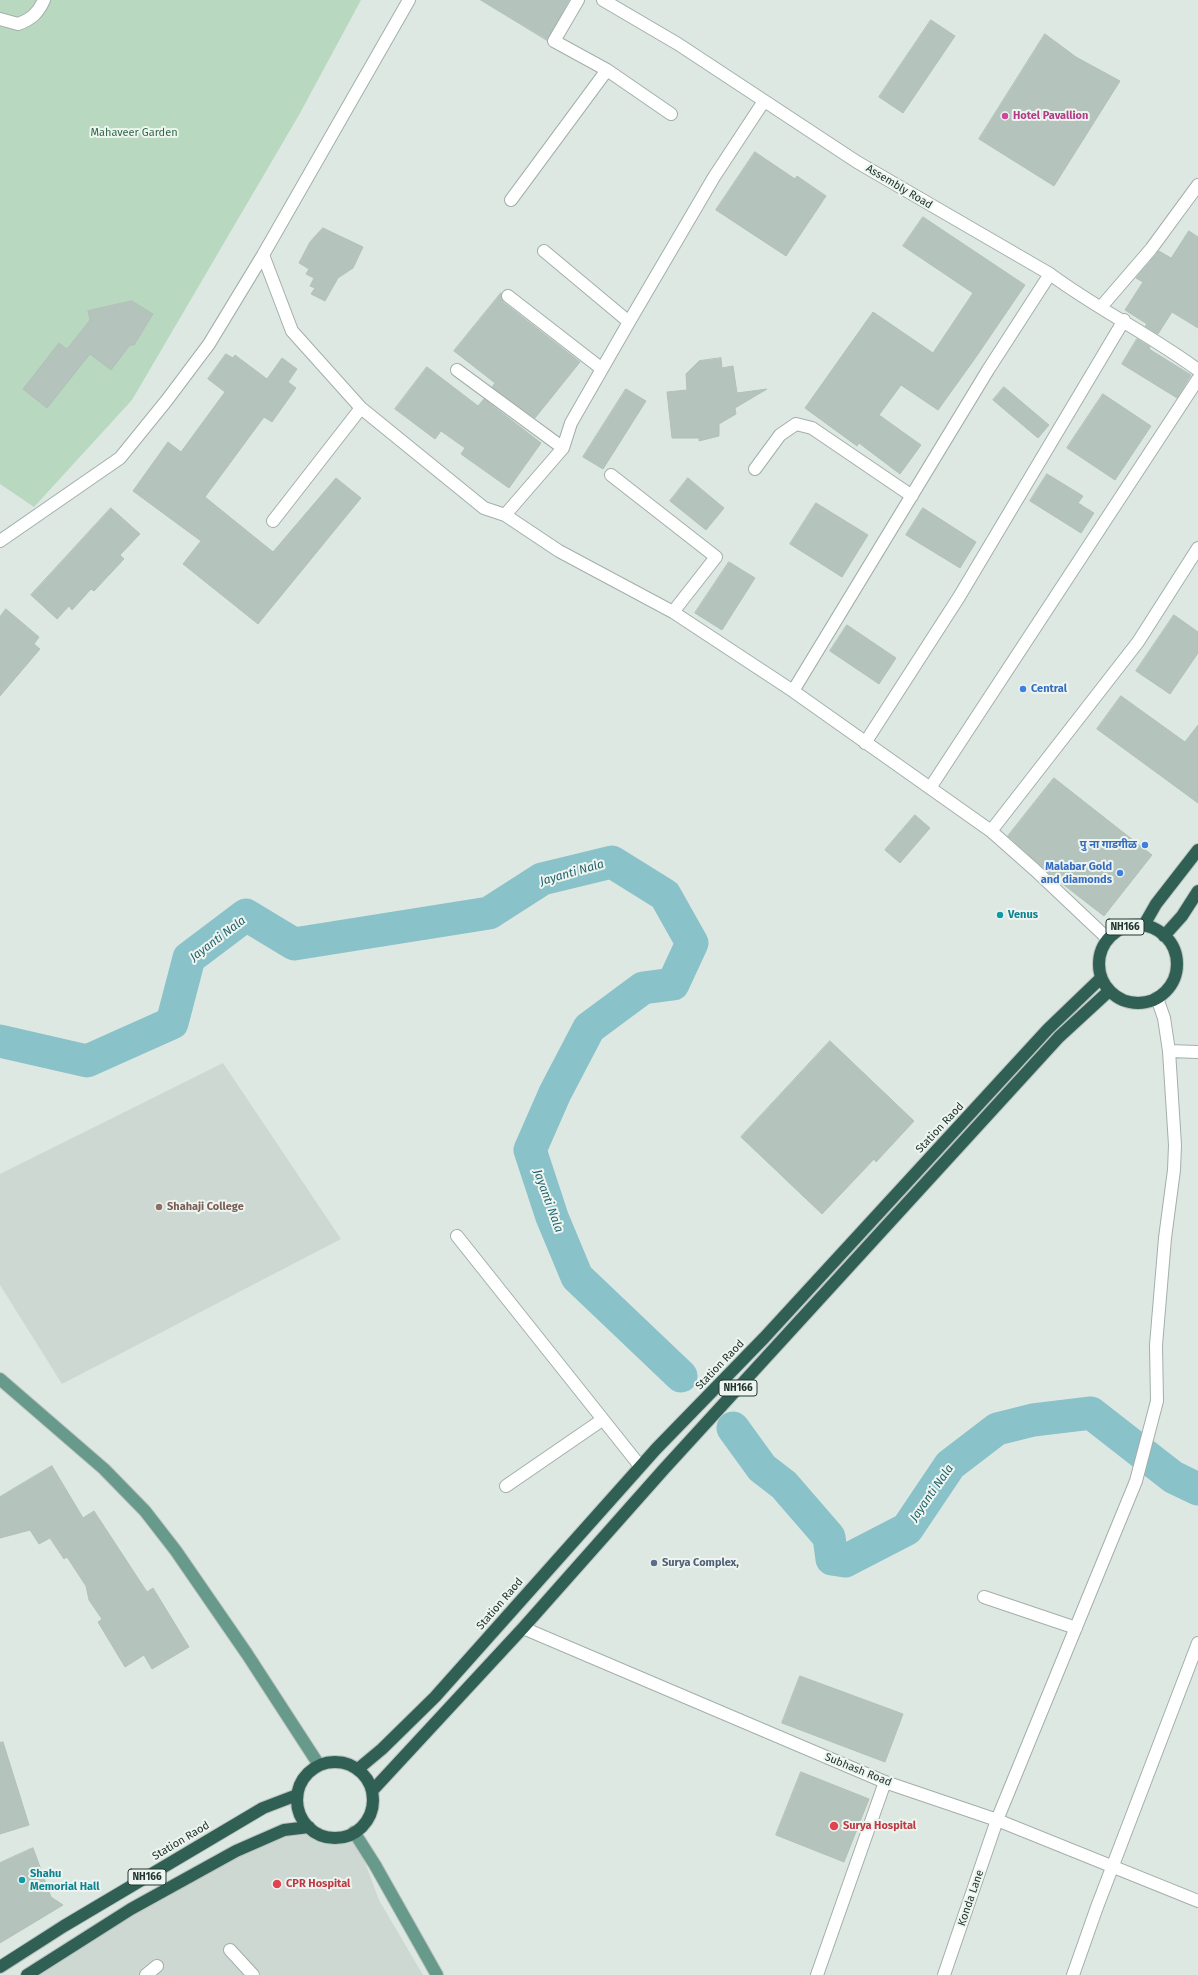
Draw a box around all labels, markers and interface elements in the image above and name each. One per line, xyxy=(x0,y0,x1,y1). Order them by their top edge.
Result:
place label: Hotel Pavallion xyxy=(1013,109,1088,123)
marker: Hotel Pavallion xyxy=(1000,111,1010,121)
park label: Mahaveer Garden xyxy=(90,126,178,140)
street label: Assembly Road xyxy=(863,162,935,212)
place label: Central xyxy=(1031,682,1067,696)
marker: Central xyxy=(1018,684,1028,694)
place label: पु ना गाडगीळ xyxy=(1080,838,1137,852)
marker: पु ना गाडगीळ xyxy=(1140,840,1150,850)
water label: Jayanti Nala xyxy=(538,857,606,889)
place label: Malabar Gold and diamonds xyxy=(1041,860,1112,886)
marker: Malabar Gold and diamonds xyxy=(1115,868,1125,878)
place label: Venus xyxy=(1008,908,1038,922)
marker: Venus xyxy=(995,910,1005,920)
water label: Jayanti Nala xyxy=(187,913,249,965)
road number: NH166 xyxy=(1106,919,1144,935)
street label: Station Raod xyxy=(913,1100,967,1156)
water label: Jayanti Nala xyxy=(530,1168,566,1234)
place label: Shahaji College xyxy=(167,1200,244,1214)
marker: Shahaji College xyxy=(154,1202,164,1212)
street label: Station Raod xyxy=(693,1337,747,1393)
road number: NH166 xyxy=(719,1380,757,1396)
water label: Jayanti Nala xyxy=(907,1462,957,1524)
place label: Surya Complex, xyxy=(662,1556,739,1570)
marker: Surya Complex, xyxy=(649,1558,659,1568)
street label: Station Raod xyxy=(474,1575,526,1633)
street label: Subhash Road xyxy=(823,1751,893,1789)
street label: Station Raod xyxy=(150,1819,212,1863)
place label: Surya Hospital xyxy=(843,1819,916,1833)
marker: Surya Hospital xyxy=(828,1820,840,1832)
place label: Shahu Memorial Hall xyxy=(30,1867,100,1893)
street label: Konda Lane xyxy=(955,1868,987,1928)
road number: NH166 xyxy=(128,1869,166,1885)
marker: Shahu Memorial Hall xyxy=(17,1875,27,1885)
place label: CPR Hospital xyxy=(286,1877,350,1891)
marker: CPR Hospital xyxy=(271,1878,283,1890)

